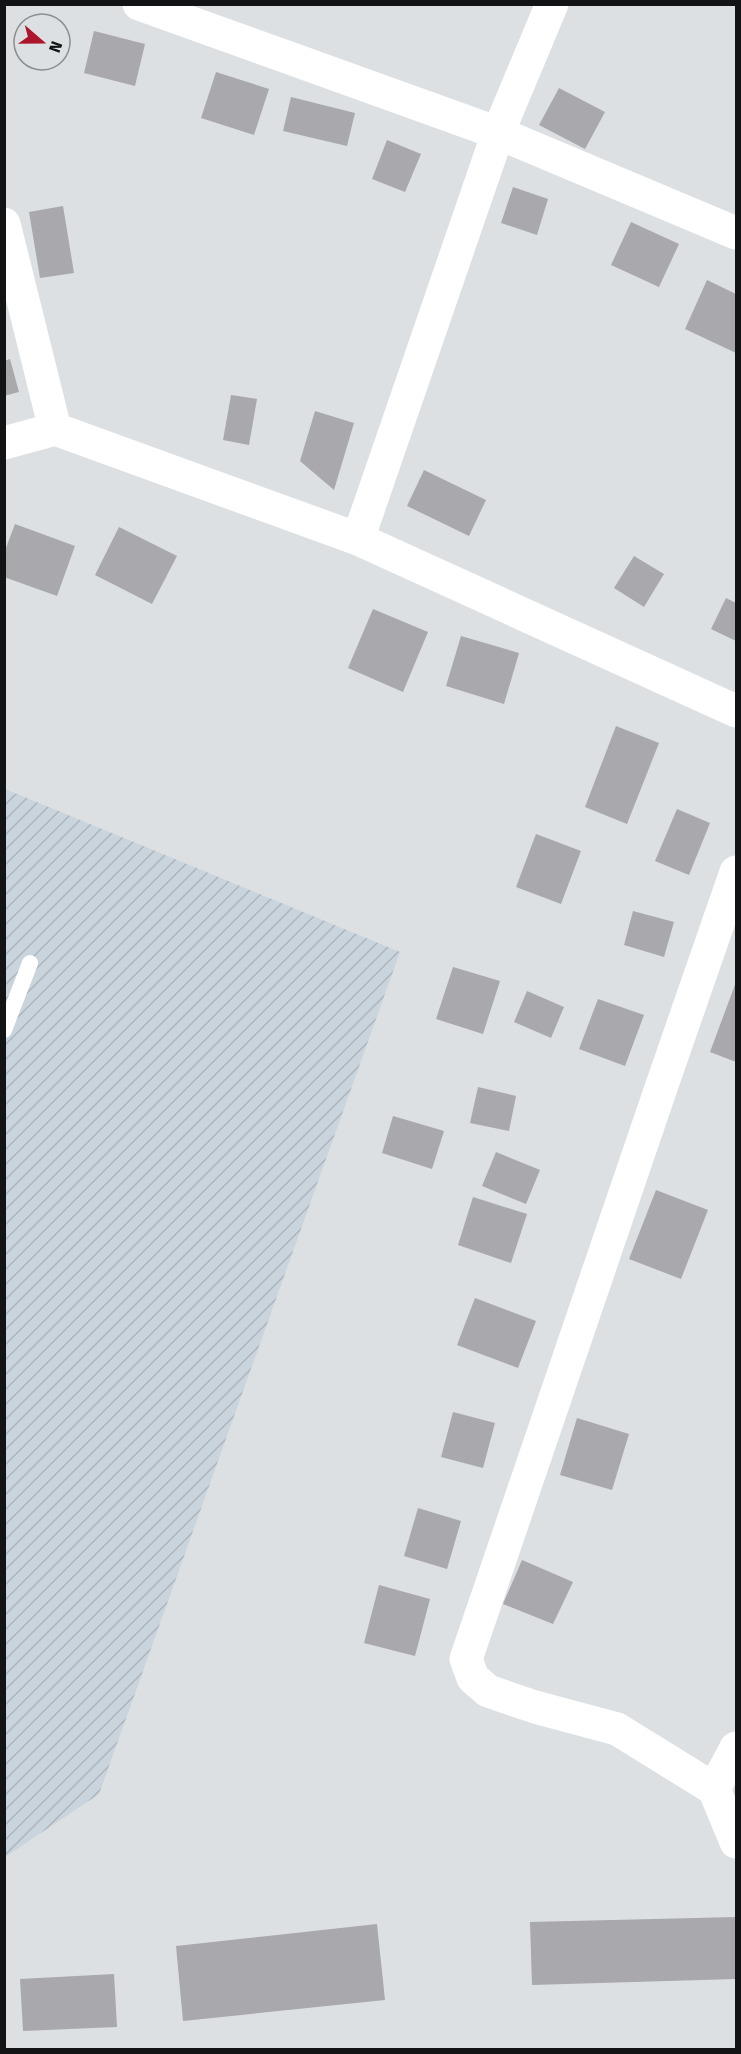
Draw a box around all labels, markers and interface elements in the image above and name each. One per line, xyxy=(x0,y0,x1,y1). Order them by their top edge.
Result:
north arrow xyxy=(12,12,72,72)
text: N xyxy=(45,39,66,55)

